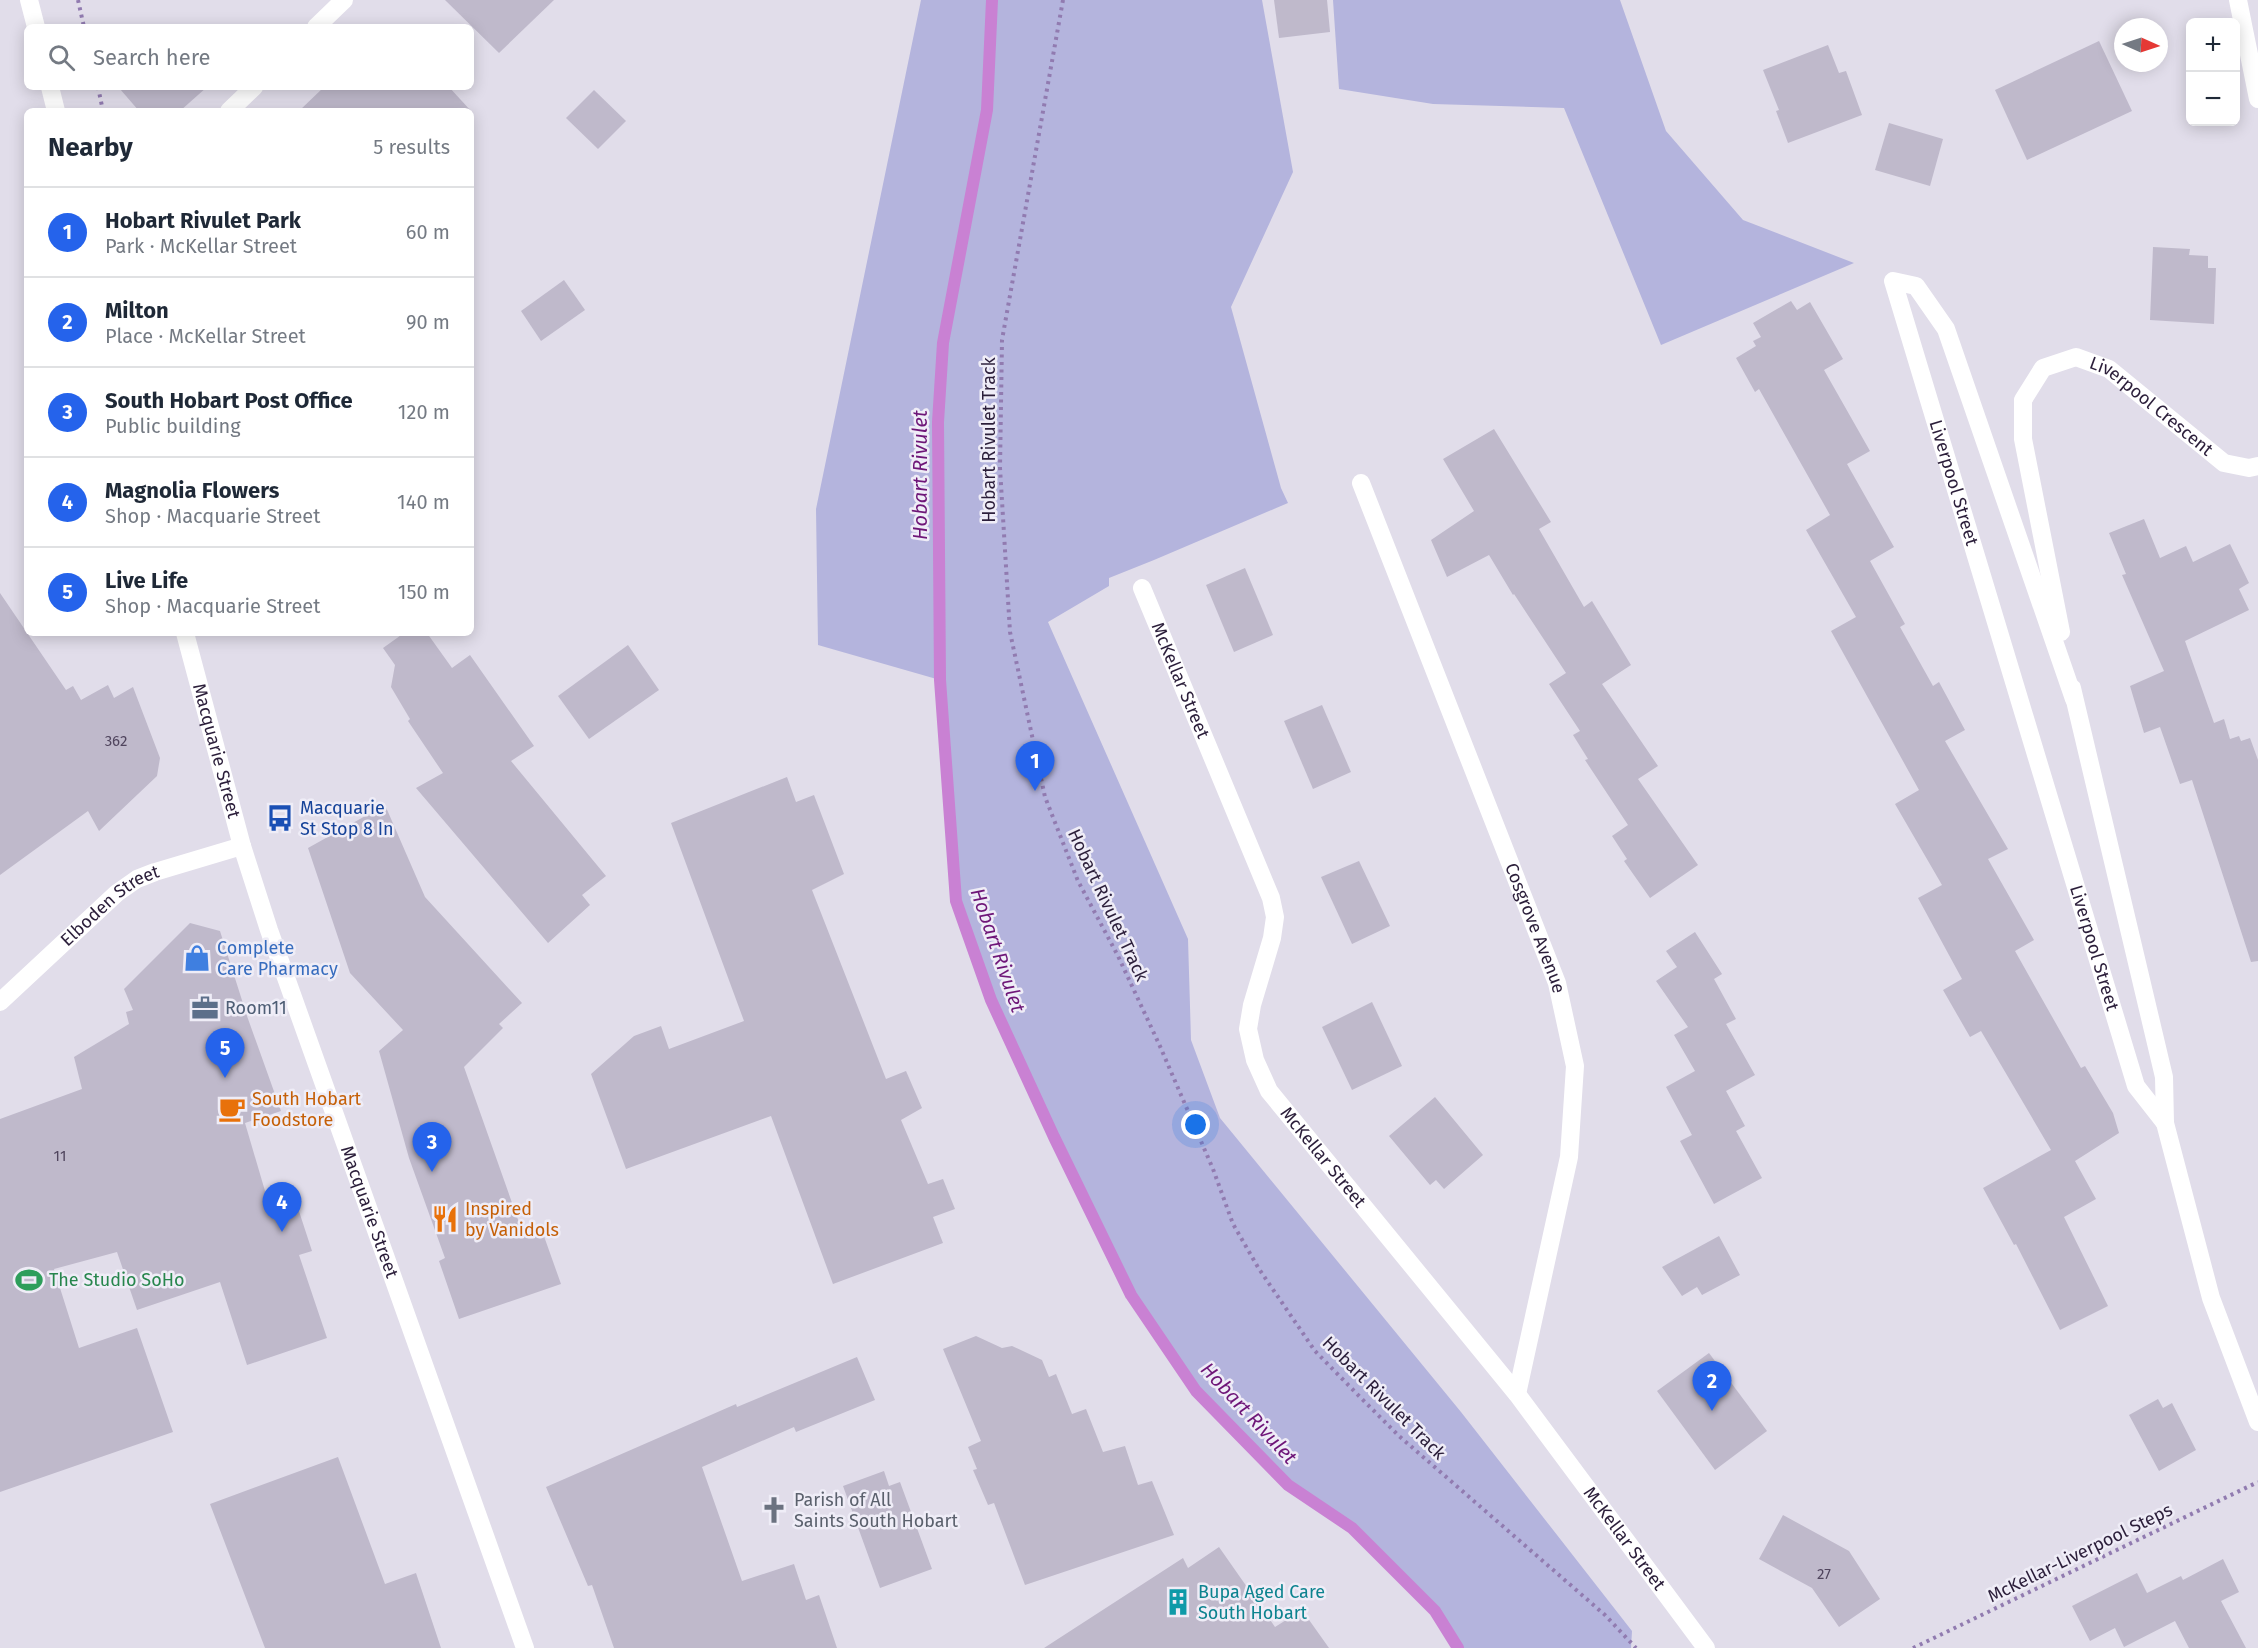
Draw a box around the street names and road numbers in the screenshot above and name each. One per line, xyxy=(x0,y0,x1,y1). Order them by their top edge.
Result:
street label: Liverpool Crescent xyxy=(2087,352,2218,461)
street label: Hobart Rivulet Track xyxy=(978,356,1000,523)
street label: Liverpool Street xyxy=(1924,417,1983,549)
street label: McKellar Street xyxy=(1147,619,1215,742)
street label: Macquarie Street xyxy=(188,681,245,821)
street label: Hobart Rivulet Track xyxy=(1063,825,1153,985)
street label: Elboden Street xyxy=(56,860,162,951)
street label: Cosgrove Avenue xyxy=(1500,860,1570,995)
street label: Liverpool Street xyxy=(2065,882,2124,1014)
street label: McKellar Street xyxy=(1276,1102,1371,1212)
street label: Macquarie Street xyxy=(336,1143,403,1281)
street label: Hobart Rivulet Track xyxy=(1318,1332,1451,1465)
street label: McKellar Street xyxy=(1579,1482,1670,1595)
street label: McKellar-Liverpool Steps xyxy=(1984,1499,2176,1607)

